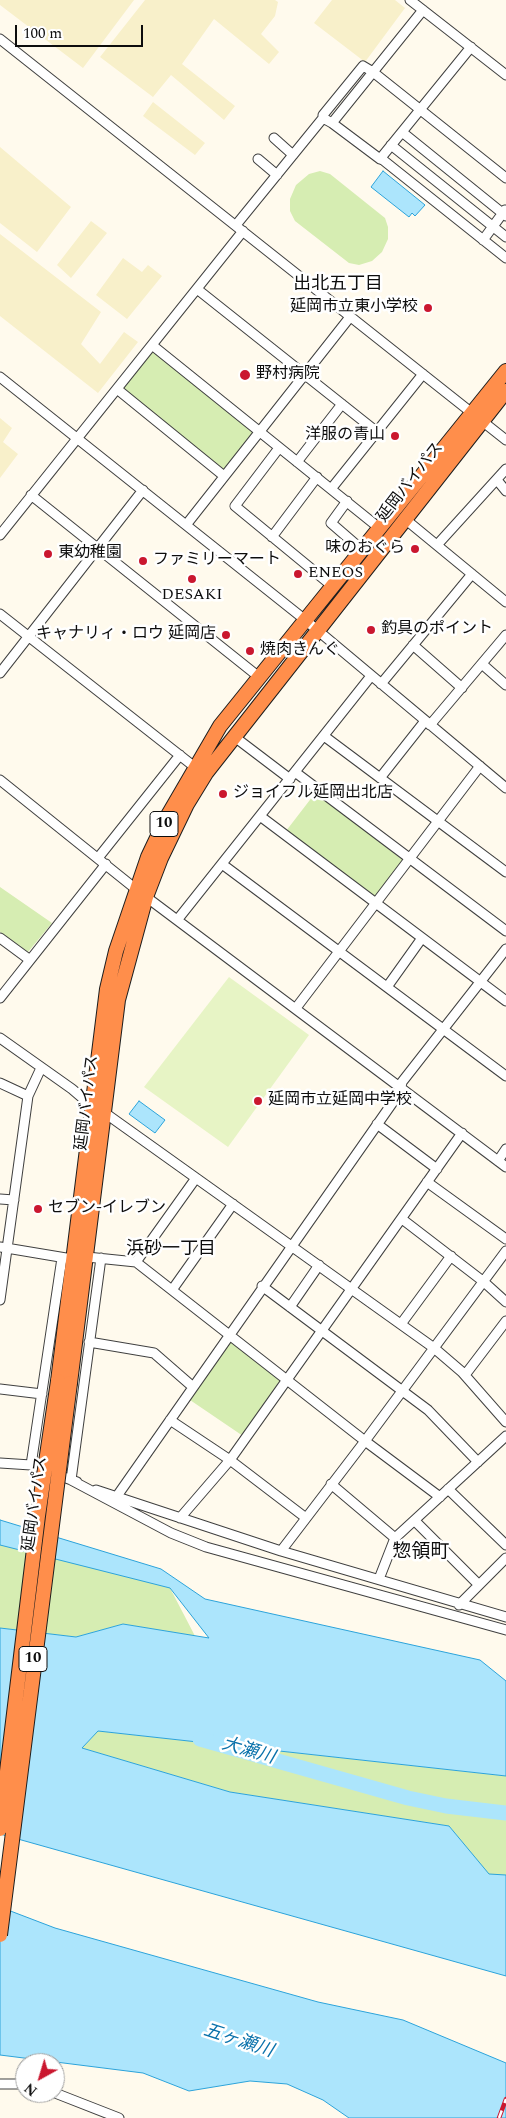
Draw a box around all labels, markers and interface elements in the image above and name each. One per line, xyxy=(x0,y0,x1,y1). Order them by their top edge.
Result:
scale bar xyxy=(18,15,145,47)
text: 100 m xyxy=(23,22,62,45)
district label: 出北五丁目 xyxy=(293,274,383,296)
place label: 延岡市立東小学校 xyxy=(290,298,418,318)
marker: 延岡市立東小学校 xyxy=(422,302,434,314)
place label: 野村病院 xyxy=(256,365,320,385)
marker: 野村病院 xyxy=(238,368,252,382)
place label: 洋服の青山 xyxy=(305,426,385,446)
marker: 洋服の青山 xyxy=(389,430,401,442)
street label: 延岡バイパス xyxy=(374,439,448,527)
place label: 味のおぐら xyxy=(325,539,405,559)
marker: 味のおぐら xyxy=(409,543,421,555)
place label: 東幼稚園 xyxy=(58,544,122,564)
marker: 東幼稚園 xyxy=(42,548,54,560)
place label: ファミリーマート xyxy=(153,551,281,571)
marker: ファミリーマート xyxy=(137,555,149,567)
place label: ENEOS xyxy=(308,564,363,584)
marker: ENEOS xyxy=(292,568,304,580)
marker: DESAKI xyxy=(186,573,198,585)
place label: DESAKI xyxy=(162,586,222,606)
place label: 釣具のポイント xyxy=(381,620,493,640)
marker: 釣具のポイント xyxy=(365,624,377,636)
place label: キャナリィ・ロウ 延岡店 xyxy=(36,625,216,645)
marker: キャナリィ・ロウ 延岡店 xyxy=(220,629,232,641)
place label: 焼肉きんぐ xyxy=(260,641,340,661)
marker: 焼肉きんぐ xyxy=(244,645,256,657)
place label: ジョイフル延岡出北店 xyxy=(233,784,393,804)
marker: ジョイフル延岡出北店 xyxy=(217,788,229,800)
road number: 10 xyxy=(150,812,178,836)
street label: 延岡バイパス xyxy=(73,1054,103,1152)
place label: 延岡市立延岡中学校 xyxy=(268,1091,412,1111)
marker: 延岡市立延岡中学校 xyxy=(252,1095,264,1107)
place label: セブン-イレブン xyxy=(48,1199,166,1219)
marker: セブン-イレブン xyxy=(32,1203,44,1215)
district label: 浜砂一丁目 xyxy=(126,1239,216,1261)
street label: 延岡バイパス xyxy=(20,1455,52,1553)
district label: 惣領町 xyxy=(393,1542,449,1564)
road number: 10 xyxy=(19,1646,47,1672)
water label: 大瀬川 xyxy=(219,1734,277,1770)
water label: 五ヶ瀬川 xyxy=(200,2021,276,2063)
north arrow xyxy=(15,2053,65,2103)
text: N xyxy=(20,2078,42,2101)

